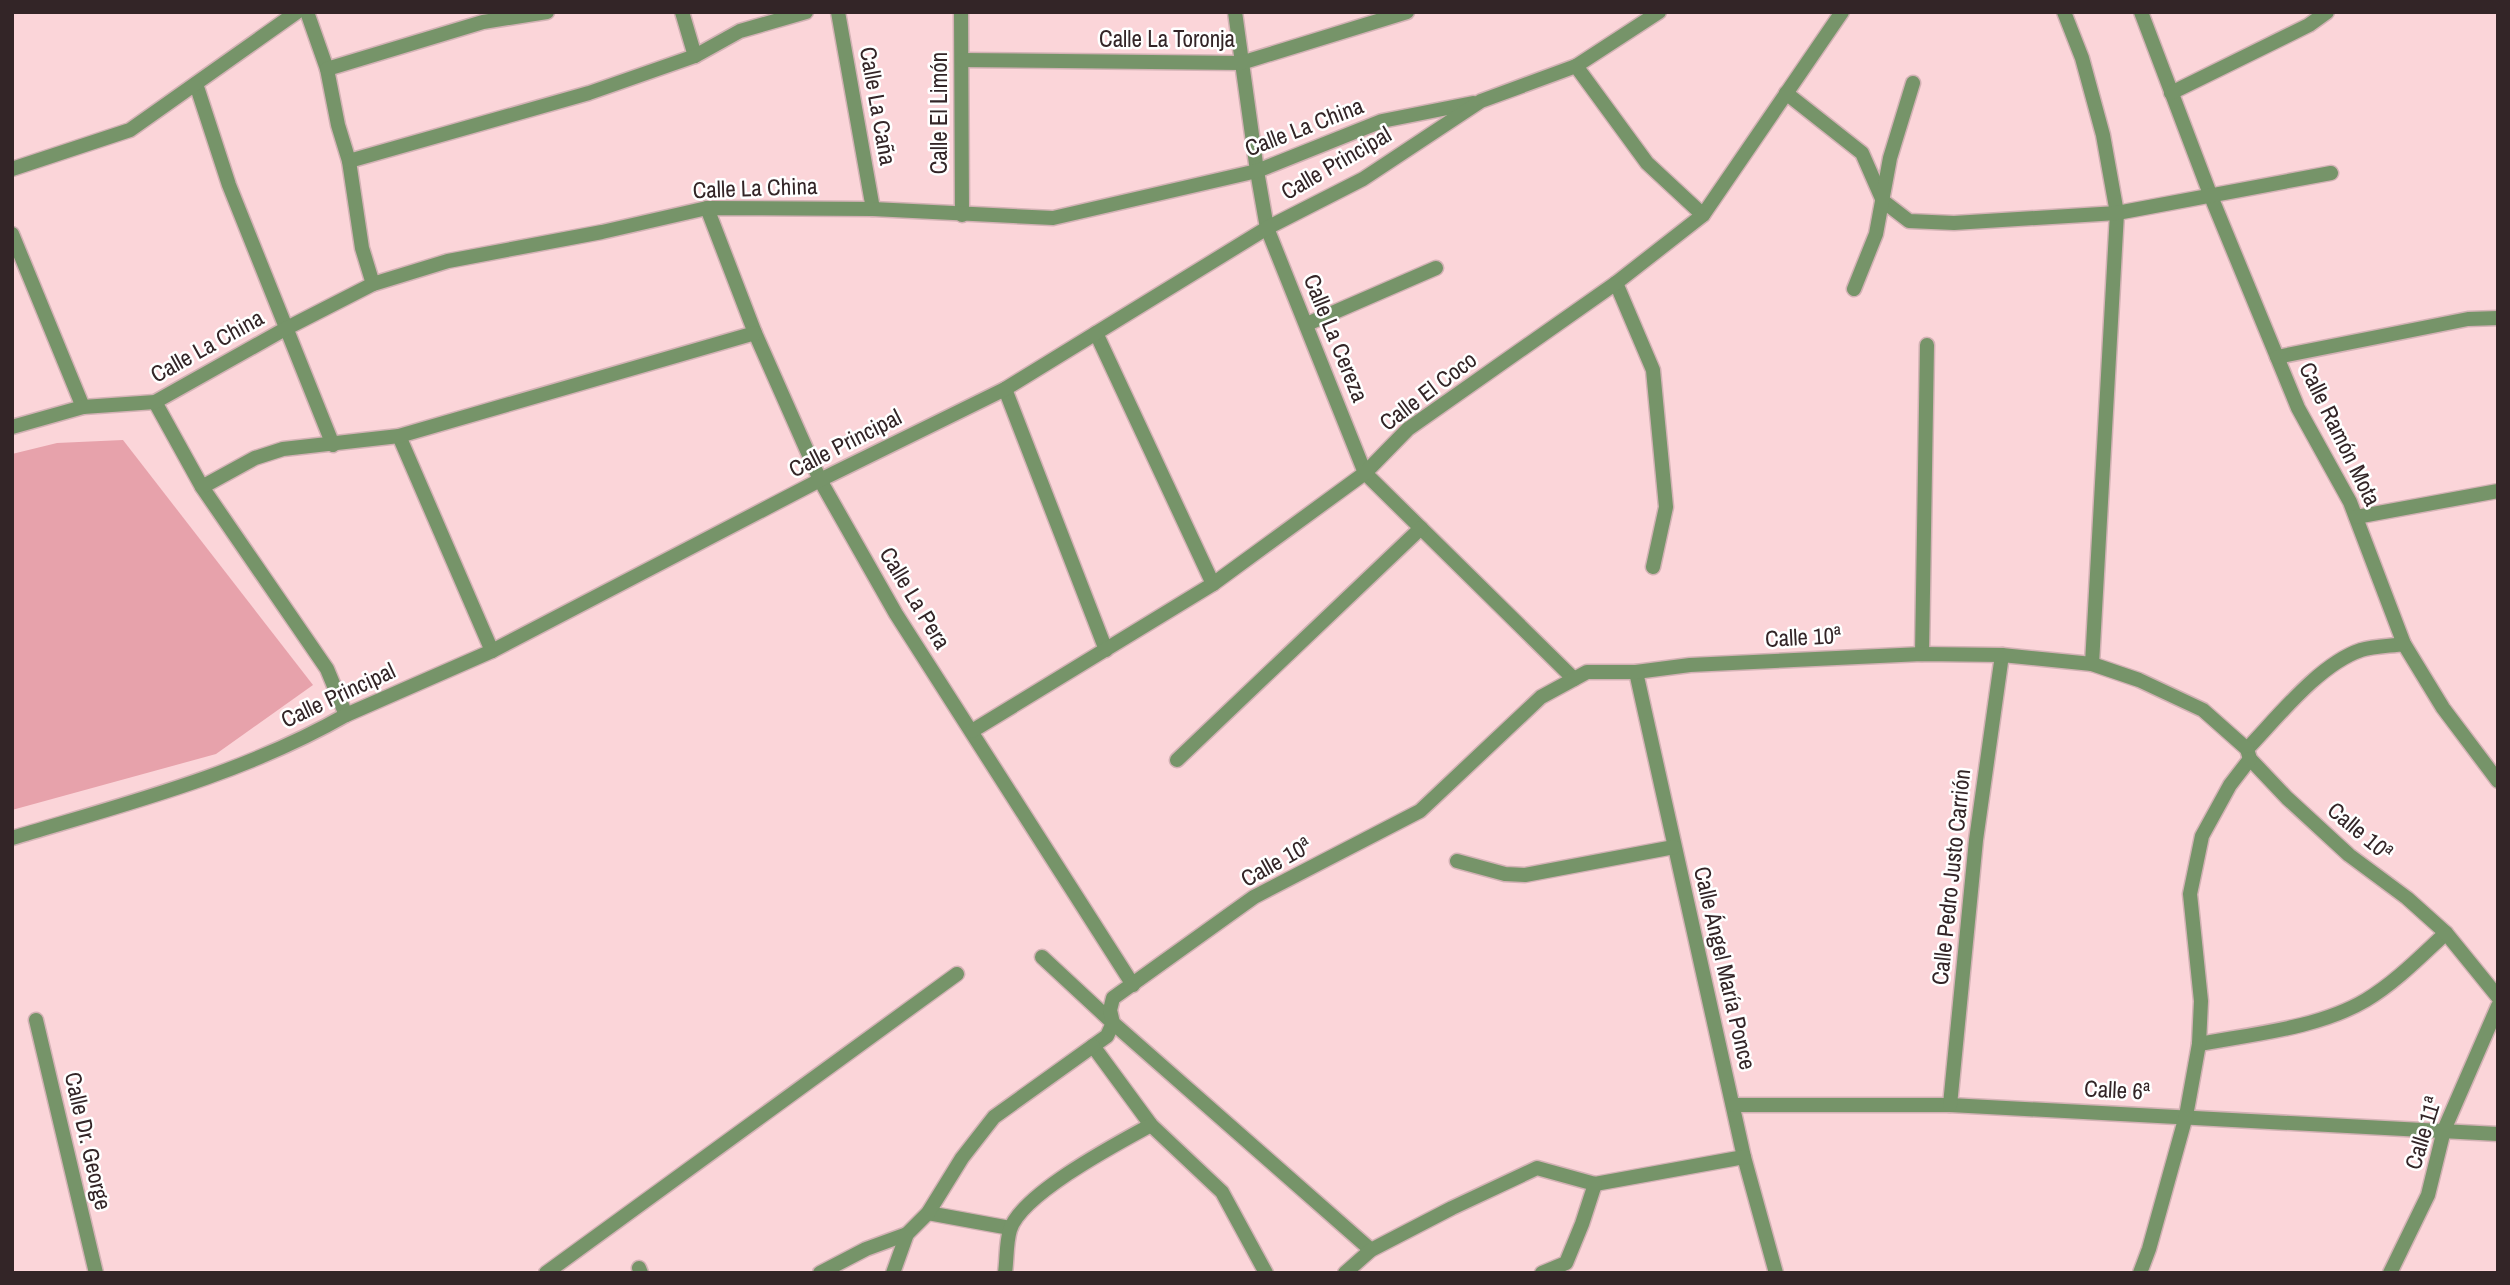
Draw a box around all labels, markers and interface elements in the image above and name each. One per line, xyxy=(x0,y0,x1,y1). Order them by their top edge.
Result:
street label: Calle La Toronja xyxy=(1099,23,1235,54)
street label: Calle La Caña xyxy=(853,44,904,168)
street label: Calle El Limón xyxy=(923,52,954,174)
street label: Calle La China xyxy=(1240,90,1368,163)
street label: Calle Principal xyxy=(1275,118,1397,207)
street label: Calle La China xyxy=(692,170,818,205)
street label: Calle La Cereza xyxy=(1297,269,1376,407)
street label: Calle La China xyxy=(145,302,269,389)
street label: Calle El Coco xyxy=(1373,344,1483,437)
street label: Calle Ramón Mota xyxy=(2292,357,2389,511)
street label: Calle Principal xyxy=(783,401,906,484)
street label: Calle La Pera xyxy=(873,541,958,655)
street label: Calle 10ª xyxy=(1764,619,1842,654)
street label: Calle Principal xyxy=(276,655,400,735)
street label: Calle Pedro Justo Carrión xyxy=(1924,767,1977,986)
street label: Calle 10ª xyxy=(2321,794,2399,867)
street label: Calle 10ª xyxy=(1235,830,1317,894)
street label: Calle Ángel María Ponce xyxy=(1687,863,1764,1073)
street label: Calle Dr. George xyxy=(58,1069,119,1213)
street label: Calle 6ª xyxy=(2083,1072,2151,1107)
street label: Calle 11ª xyxy=(2397,1093,2448,1173)

